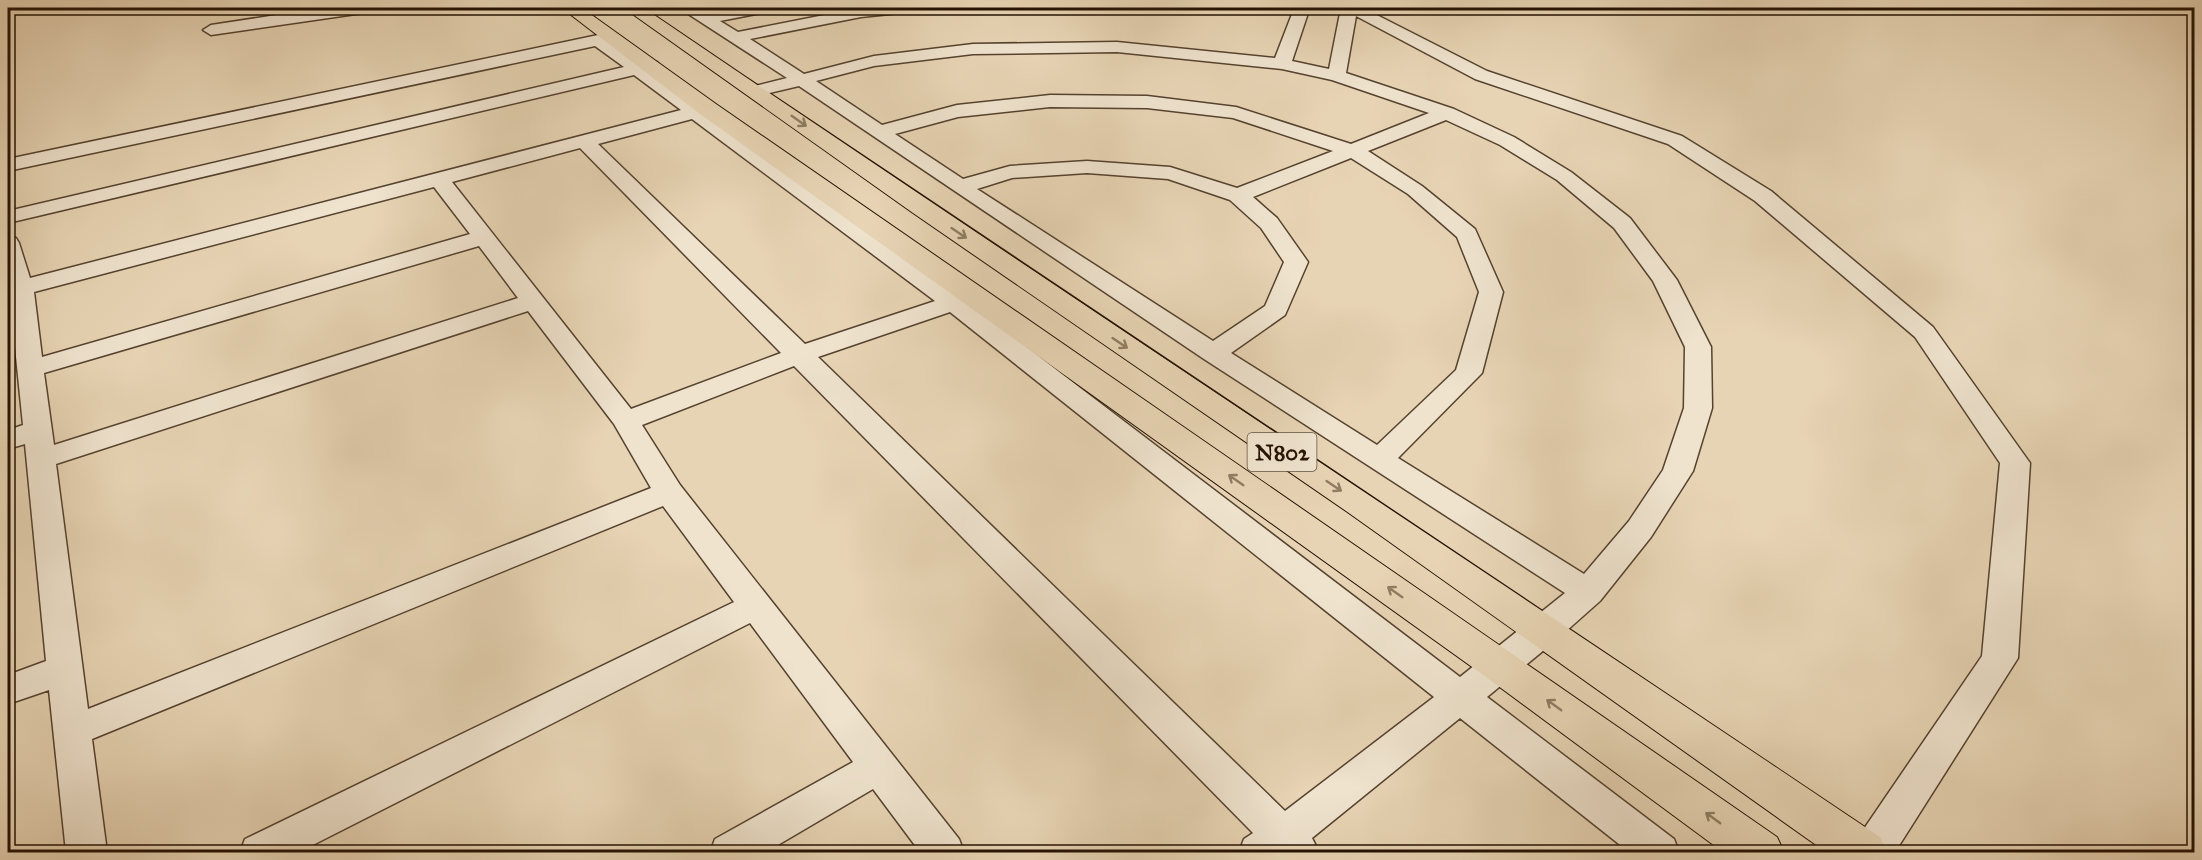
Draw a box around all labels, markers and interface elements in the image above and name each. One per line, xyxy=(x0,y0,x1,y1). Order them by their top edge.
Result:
one-way arrow xyxy=(790,115,807,127)
one-way arrow xyxy=(950,227,966,239)
one-way arrow xyxy=(1111,337,1127,349)
road number: N802 xyxy=(1248,433,1316,471)
one-way arrow xyxy=(1228,474,1244,486)
one-way arrow xyxy=(1325,481,1342,493)
one-way arrow xyxy=(1388,586,1404,598)
one-way arrow xyxy=(1547,698,1563,711)
one-way arrow xyxy=(1705,812,1721,824)

